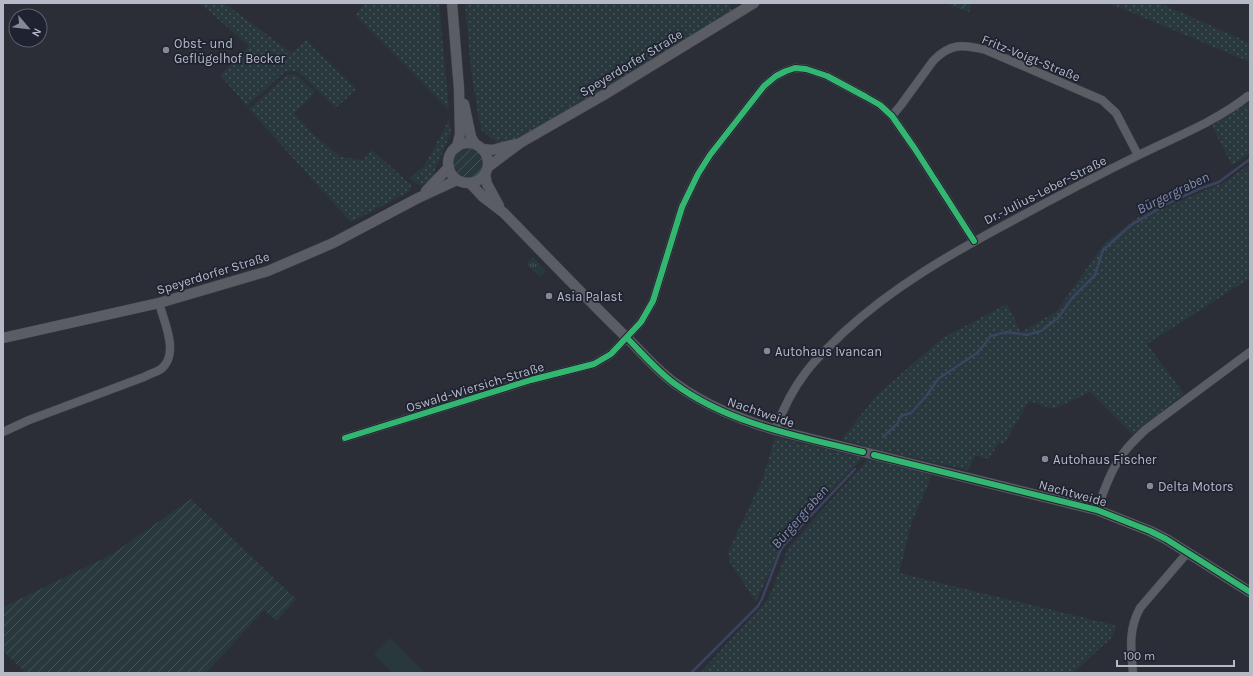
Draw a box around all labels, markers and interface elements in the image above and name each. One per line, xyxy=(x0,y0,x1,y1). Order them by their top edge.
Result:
north arrow xyxy=(8,8,48,48)
text: N xyxy=(29,26,44,39)
street label: Speyerdorfer Straße xyxy=(577,26,685,100)
street label: Fritz-Voigt-Straße xyxy=(980,31,1083,85)
place label: Obst- und Geflügelhof Becker xyxy=(174,36,286,66)
marker: Obst- und Geflügelhof Becker xyxy=(161,45,171,55)
street label: Dr.-Julius-Leber-Straße xyxy=(981,152,1109,227)
water label: Bürgergraben xyxy=(1134,168,1212,218)
street label: Speyerdorfer Straße xyxy=(155,249,272,297)
place label: Asia Palast xyxy=(557,289,622,304)
marker: Asia Palast xyxy=(544,291,554,301)
place label: Autohaus Ivancan xyxy=(775,344,882,359)
marker: Autohaus Ivancan xyxy=(762,346,772,356)
street label: Oswald-Wiersich-Straße xyxy=(404,359,546,415)
street label: Nachtweide xyxy=(726,394,797,431)
place label: Autohaus Fischer xyxy=(1053,452,1157,467)
marker: Autohaus Fischer xyxy=(1040,454,1050,464)
street label: Nachtweide xyxy=(1037,477,1109,509)
place label: Delta Motors xyxy=(1158,479,1234,494)
marker: Delta Motors xyxy=(1145,481,1155,491)
water label: Bürgergraben xyxy=(768,482,832,552)
scale bar xyxy=(1117,642,1234,668)
text: 100 m xyxy=(1123,649,1155,663)

